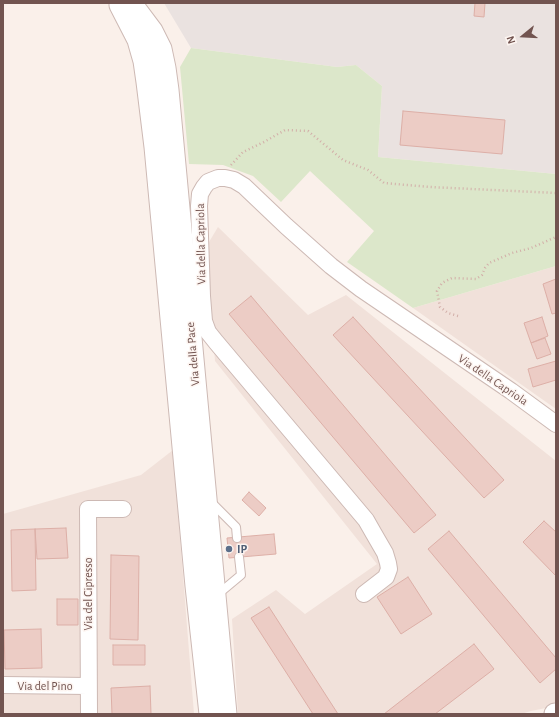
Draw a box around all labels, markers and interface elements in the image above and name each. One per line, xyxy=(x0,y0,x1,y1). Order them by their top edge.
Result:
north arrow xyxy=(503,16,543,56)
text: N xyxy=(505,35,518,45)
street label: Via della Capriola xyxy=(193,203,209,285)
street label: Via della Pace xyxy=(183,321,203,387)
street label: Via della Capriola xyxy=(455,351,531,409)
place label: IP xyxy=(237,542,247,556)
marker: IP xyxy=(224,544,234,554)
street label: Via del Cipresso xyxy=(81,557,95,631)
street label: Via del Pino xyxy=(17,679,73,693)

